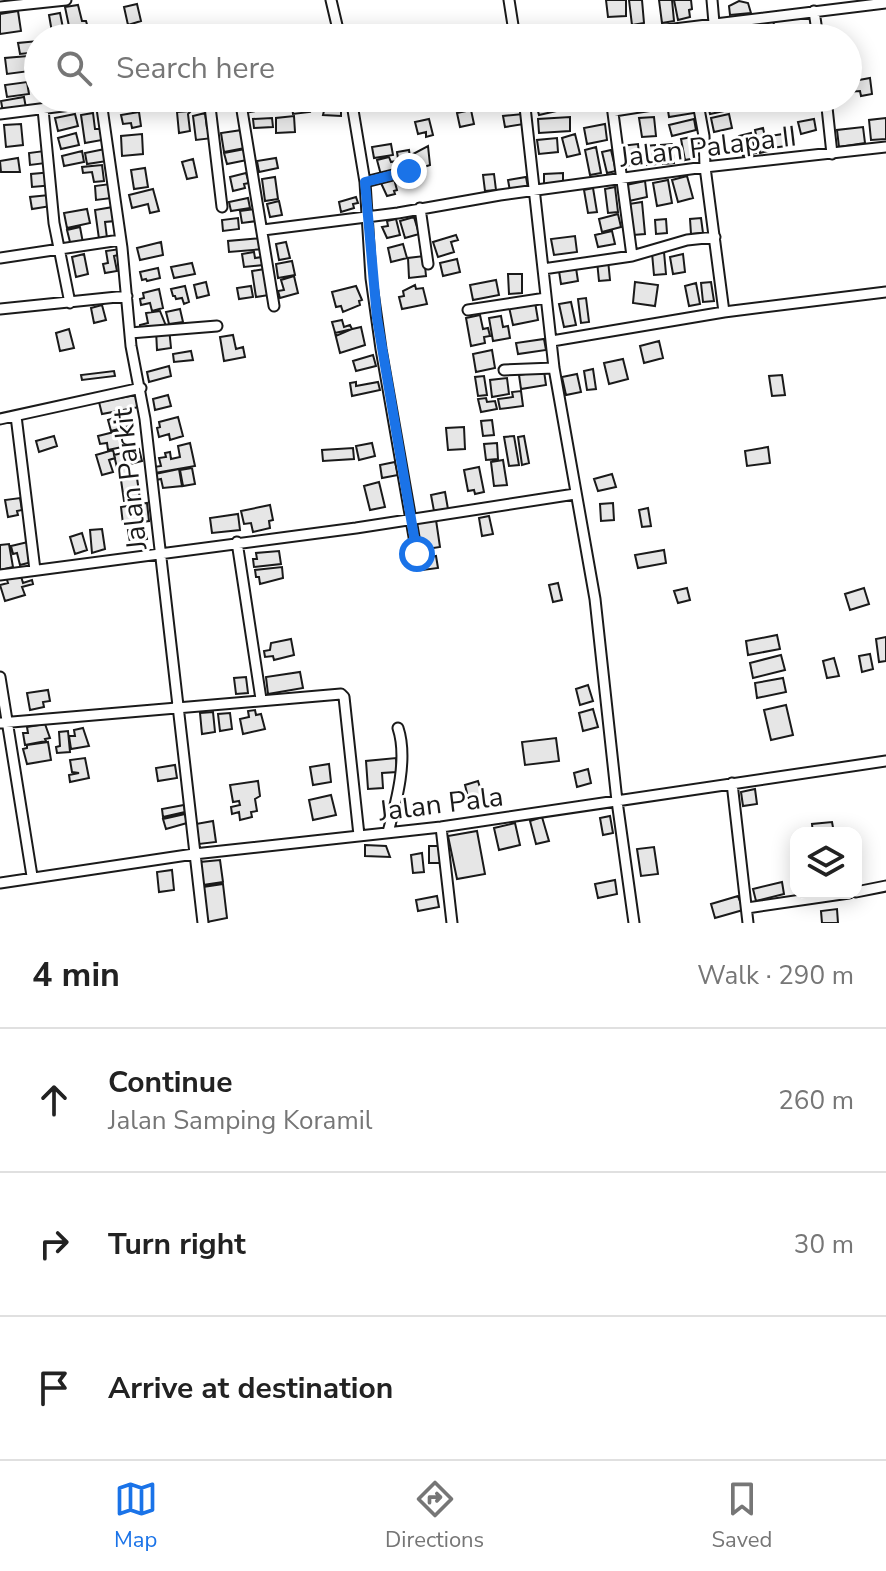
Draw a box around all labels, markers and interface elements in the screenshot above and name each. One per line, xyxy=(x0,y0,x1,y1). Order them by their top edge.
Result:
search box xyxy=(24,24,862,112)
icon: search xyxy=(52,46,96,90)
text: Search here xyxy=(116,48,275,89)
street label: Jalan Palapa II xyxy=(617,117,799,177)
route end xyxy=(391,153,427,189)
street label: Jalan Parkit xyxy=(104,406,156,553)
route start xyxy=(399,536,435,572)
street label: Jalan Pala xyxy=(376,778,506,831)
map controls xyxy=(790,827,862,899)
button: layers xyxy=(790,827,862,899)
text: 4 min xyxy=(32,952,120,998)
text: Walk · 290 m xyxy=(697,958,854,993)
text: Continue xyxy=(108,1062,233,1103)
icon: ahead xyxy=(32,1078,76,1122)
text: 260 m xyxy=(778,1083,854,1118)
text: Jalan Samping Koramil xyxy=(108,1103,372,1138)
icon: right xyxy=(32,1222,76,1266)
text: Turn right xyxy=(108,1224,246,1265)
text: 30 m xyxy=(794,1227,854,1262)
icon: arrive xyxy=(32,1366,76,1410)
text: Arrive at destination xyxy=(108,1368,393,1409)
tab: Map xyxy=(114,1477,158,1555)
tab: Directions xyxy=(385,1477,484,1555)
tab: Saved xyxy=(712,1477,772,1555)

